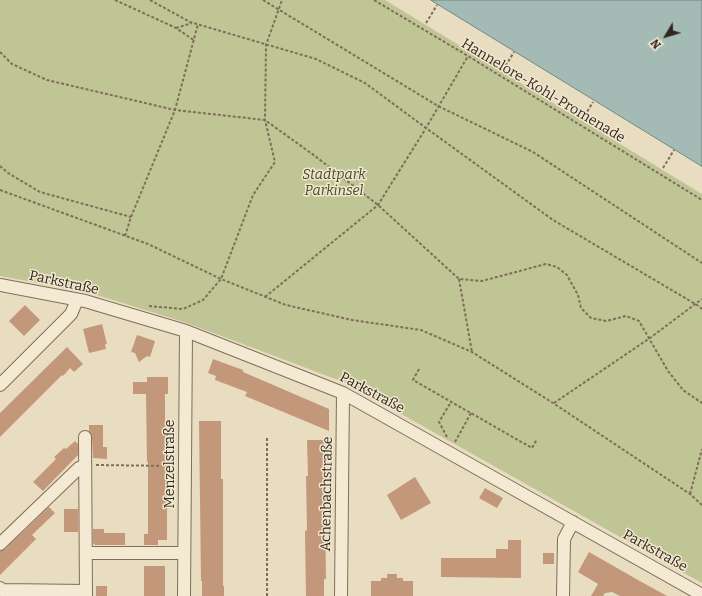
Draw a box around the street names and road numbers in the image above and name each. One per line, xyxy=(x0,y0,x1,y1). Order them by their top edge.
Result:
street label: Hannelore-Kohl-Promenade xyxy=(458,35,628,147)
street label: Parkstraße xyxy=(28,267,100,299)
street label: Parkstraße xyxy=(337,369,407,417)
street label: Menzelstraße xyxy=(162,420,178,508)
street label: Achenbachstraße xyxy=(318,436,336,552)
street label: Parkstraße xyxy=(620,526,690,576)

